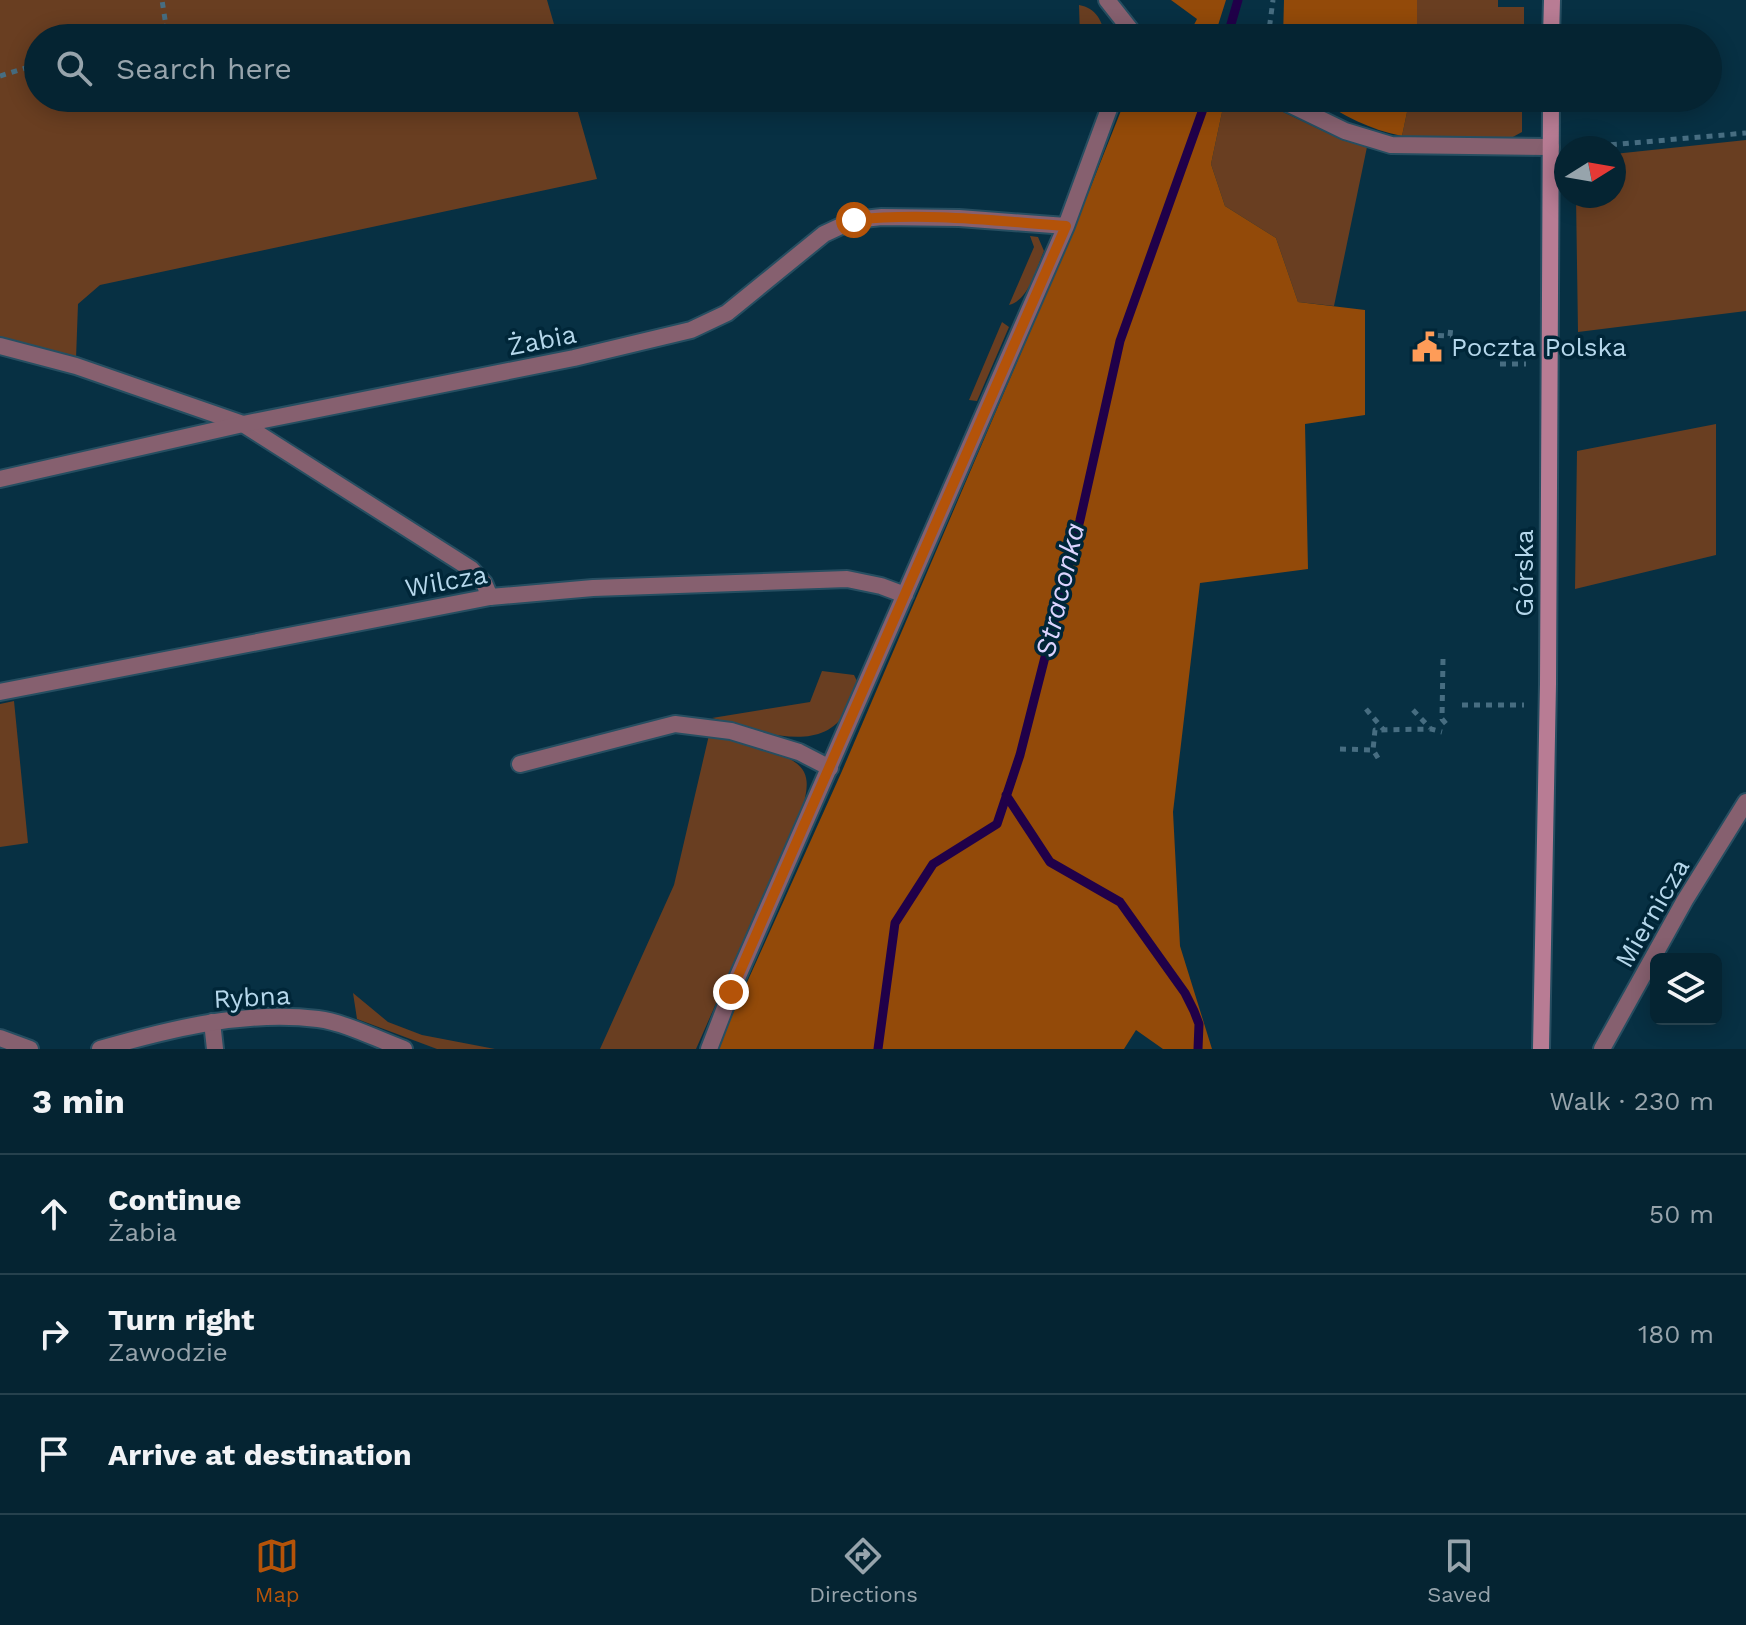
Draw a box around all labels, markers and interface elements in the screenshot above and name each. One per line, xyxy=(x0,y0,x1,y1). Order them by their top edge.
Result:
search box xyxy=(24,24,1722,112)
icon: search xyxy=(52,46,96,90)
text: Search here xyxy=(116,51,292,86)
north arrow xyxy=(1554,136,1626,208)
route start xyxy=(836,202,872,238)
street label: Żabia xyxy=(505,319,579,361)
public building icon: Poczta Polska xyxy=(1410,330,1444,364)
place label: Poczta Polska xyxy=(1451,332,1627,362)
water label: Straconka xyxy=(1029,520,1091,660)
street label: Górska xyxy=(1509,529,1539,617)
street label: Wilcza xyxy=(403,559,490,603)
street label: Miernicza xyxy=(1609,853,1695,973)
map controls xyxy=(1650,953,1722,1025)
button: layers xyxy=(1650,953,1722,1025)
route end xyxy=(713,974,749,1010)
street label: Rybna xyxy=(213,980,291,1014)
text: 3 min xyxy=(32,1081,125,1121)
text: Walk · 230 m xyxy=(1549,1086,1714,1116)
text: Continue xyxy=(108,1182,241,1217)
icon: ahead xyxy=(32,1192,76,1236)
text: 50 m xyxy=(1649,1199,1714,1229)
text: Żabia xyxy=(108,1217,177,1247)
text: Turn right xyxy=(108,1302,254,1337)
icon: right xyxy=(32,1312,76,1356)
text: 180 m xyxy=(1638,1319,1714,1349)
text: Zawodzie xyxy=(108,1337,228,1367)
icon: arrive xyxy=(32,1432,76,1476)
text: Arrive at destination xyxy=(108,1437,412,1472)
tab: Map xyxy=(255,1534,300,1607)
tab: Directions xyxy=(809,1534,918,1607)
tab: Saved xyxy=(1427,1534,1491,1607)

